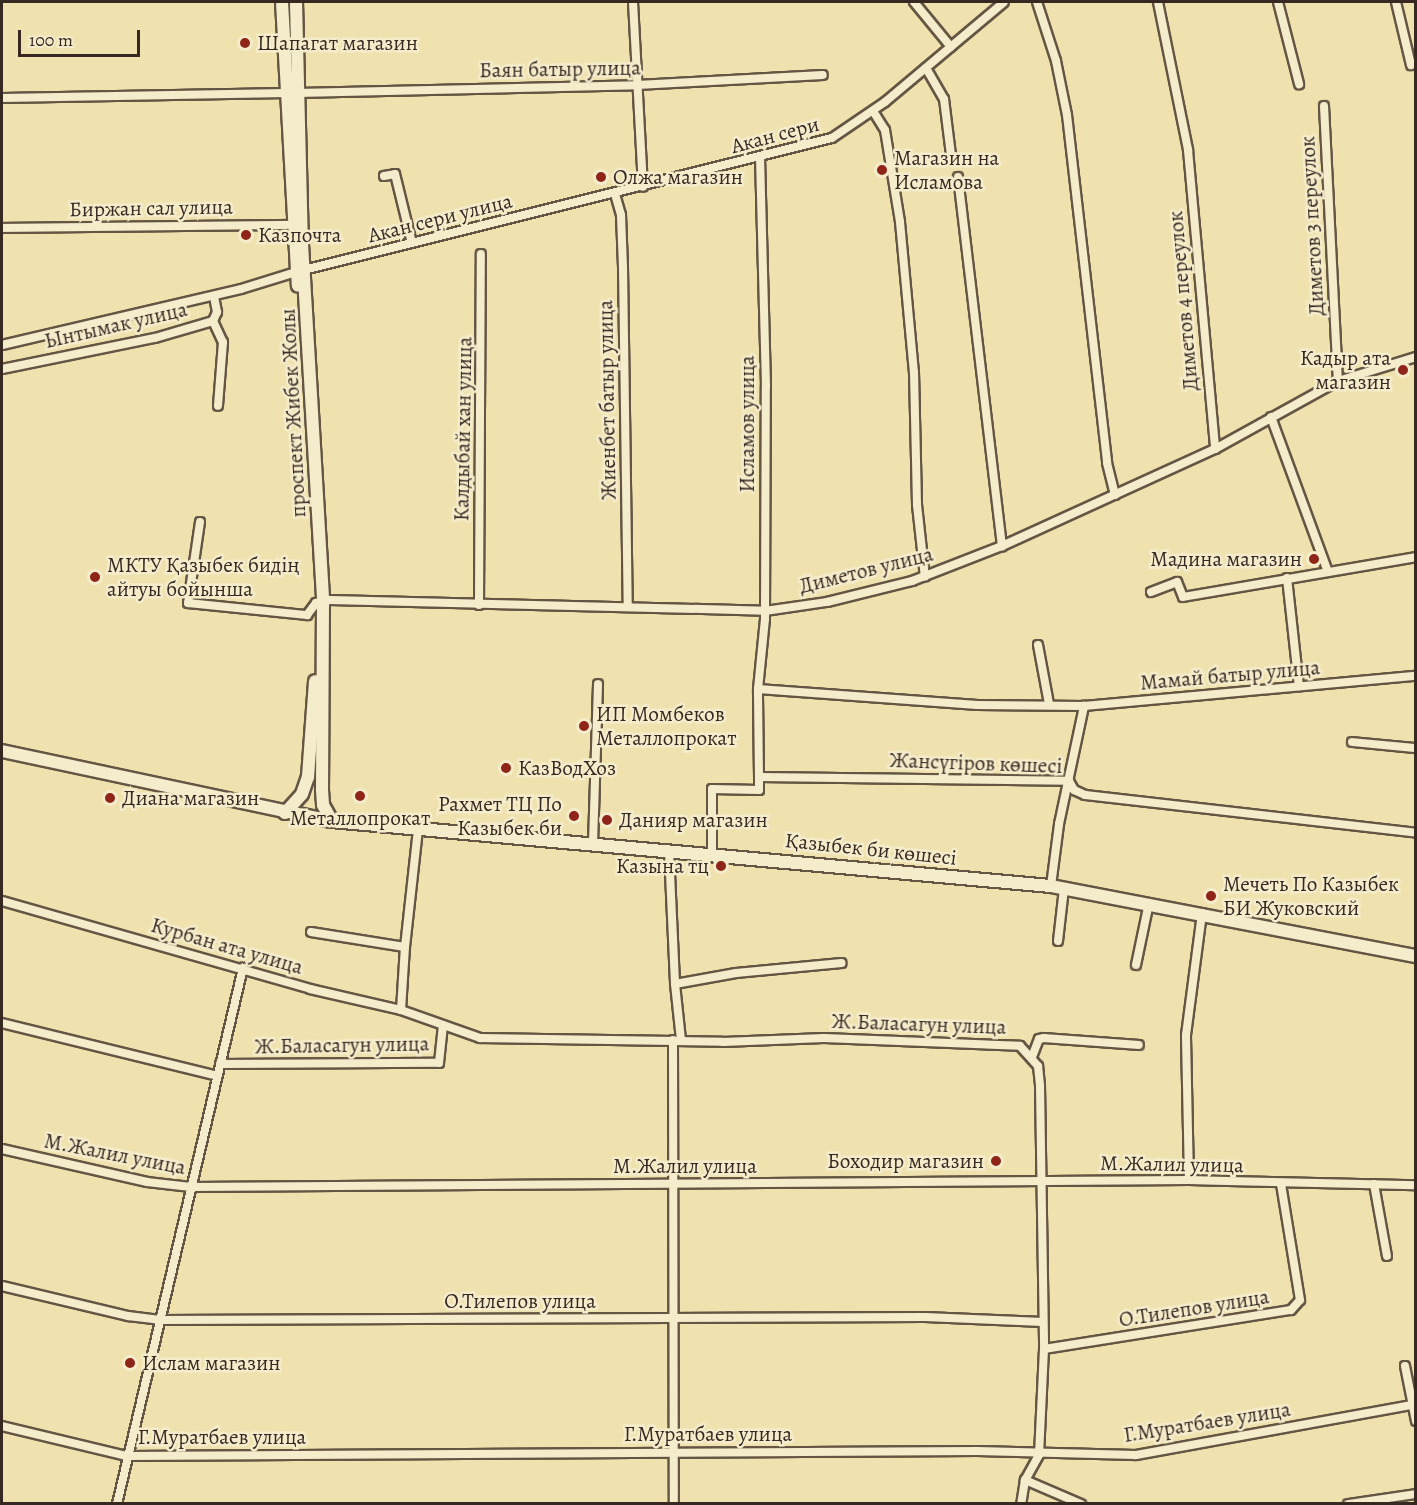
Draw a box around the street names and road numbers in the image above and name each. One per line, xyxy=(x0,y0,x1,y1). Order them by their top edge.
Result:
street label: Баян батыр улица xyxy=(479,55,641,83)
street label: Акан сери xyxy=(728,111,822,159)
street label: Диметов 3 переулок xyxy=(1295,135,1329,317)
street label: Акан сери улица xyxy=(365,188,515,248)
street label: Биржан сал улица xyxy=(69,194,233,222)
street label: Диметов 4 переулок xyxy=(1163,210,1203,392)
street label: Ынтымак улица xyxy=(42,296,190,354)
street label: Жиенбет батыр улица xyxy=(593,300,621,500)
street label: проспект Жибек Жолы xyxy=(275,308,311,518)
street label: Калдыбай хан улица xyxy=(449,337,477,521)
street label: Исламов улица xyxy=(734,355,760,493)
street label: Диметов улица xyxy=(796,541,936,599)
street label: Мамай батыр улица xyxy=(1139,655,1321,695)
street label: Жансүгіров көшесі xyxy=(889,747,1063,779)
street label: Қазыбек би көшесі xyxy=(784,827,958,871)
street label: Курбан ата улица xyxy=(148,912,306,980)
street label: Ж.Баласагун улица xyxy=(831,1008,1007,1040)
street label: Ж.Баласагун улица xyxy=(254,1031,430,1059)
street label: М.Жалил улица xyxy=(42,1128,188,1180)
street label: М.Жалил улица xyxy=(1100,1150,1244,1178)
street label: М.Жалил улица xyxy=(613,1153,757,1179)
street label: О.Тилепов улица xyxy=(1117,1284,1271,1332)
street label: О.Тилепов улица xyxy=(444,1288,596,1314)
street label: Г.Муратбаев улица xyxy=(1122,1396,1292,1448)
street label: Г.Муратбаев улица xyxy=(624,1421,792,1447)
street label: Г.Муратбаев улица xyxy=(138,1424,306,1450)

